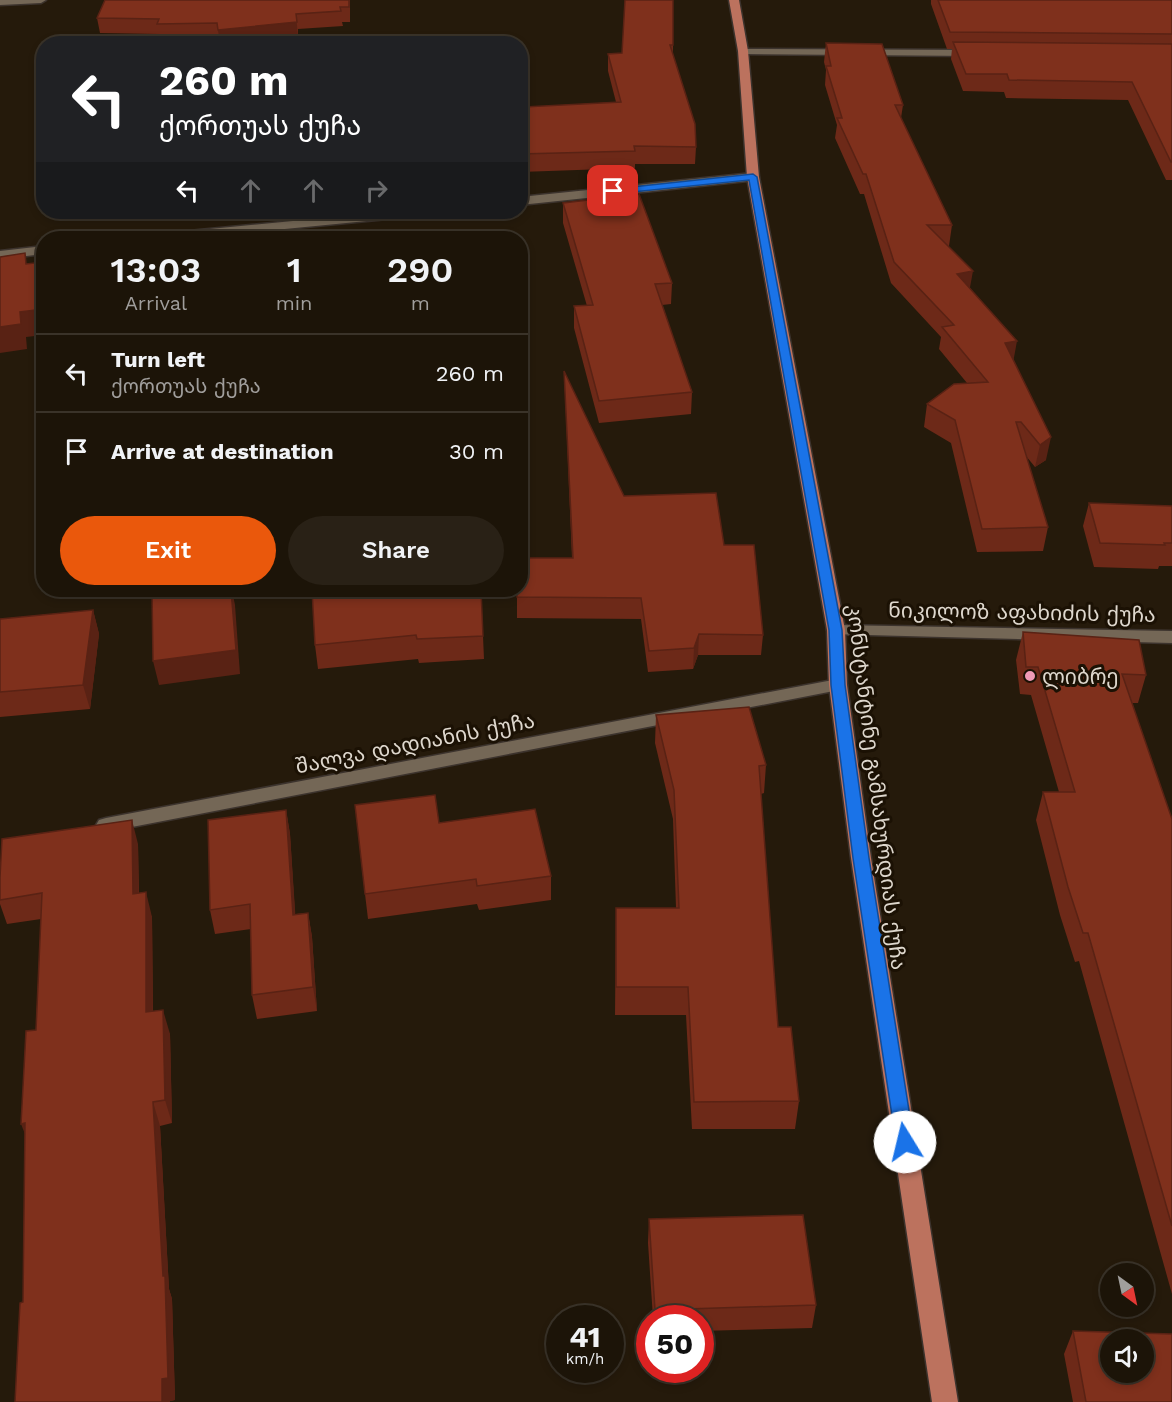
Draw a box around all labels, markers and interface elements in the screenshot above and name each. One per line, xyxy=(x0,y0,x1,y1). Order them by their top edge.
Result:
text: 260 m xyxy=(159,56,289,105)
icon: left xyxy=(60,60,138,138)
text: ქორთუას ქუჩა xyxy=(159,110,361,142)
pin xyxy=(587,165,638,216)
icon: left xyxy=(171,174,204,207)
icon: ahead xyxy=(234,174,267,207)
icon: ahead xyxy=(297,174,330,207)
icon: right xyxy=(360,174,393,207)
icon: arrive xyxy=(596,174,629,207)
text: 13:03 xyxy=(111,249,201,291)
text: 1 xyxy=(287,249,302,291)
text: 290 xyxy=(387,249,453,291)
text: Arrival xyxy=(125,291,187,315)
text: min xyxy=(276,291,313,315)
text: m xyxy=(411,291,430,315)
text: Turn left xyxy=(111,347,205,372)
icon: left xyxy=(60,357,93,390)
text: 260 m xyxy=(436,361,504,386)
text: ქორთუას ქუჩა xyxy=(111,374,261,398)
icon: arrive xyxy=(60,435,93,468)
text: Arrive at destination xyxy=(111,439,334,464)
text: 30 m xyxy=(449,439,504,464)
button: Exit xyxy=(60,516,276,585)
button: Share xyxy=(288,516,504,585)
street label: ნიკილოზ აფახიძის ქუჩა xyxy=(888,597,1156,628)
street label: კონსტანტინე გამსახურდიას ქუჩა xyxy=(841,603,912,971)
place label: ლიბრე xyxy=(1042,664,1119,690)
marker: ლიბრე xyxy=(1023,669,1037,683)
street label: შალვა დადიანის ქუჩა xyxy=(293,708,537,779)
position arrow xyxy=(873,1110,937,1174)
north arrow xyxy=(1100,1263,1154,1317)
map controls xyxy=(1100,1263,1154,1383)
speed limit sign: 50 xyxy=(636,1305,714,1383)
text: 41 xyxy=(569,1319,601,1354)
button: sound xyxy=(1100,1329,1154,1383)
text: km/h xyxy=(566,1350,604,1368)

